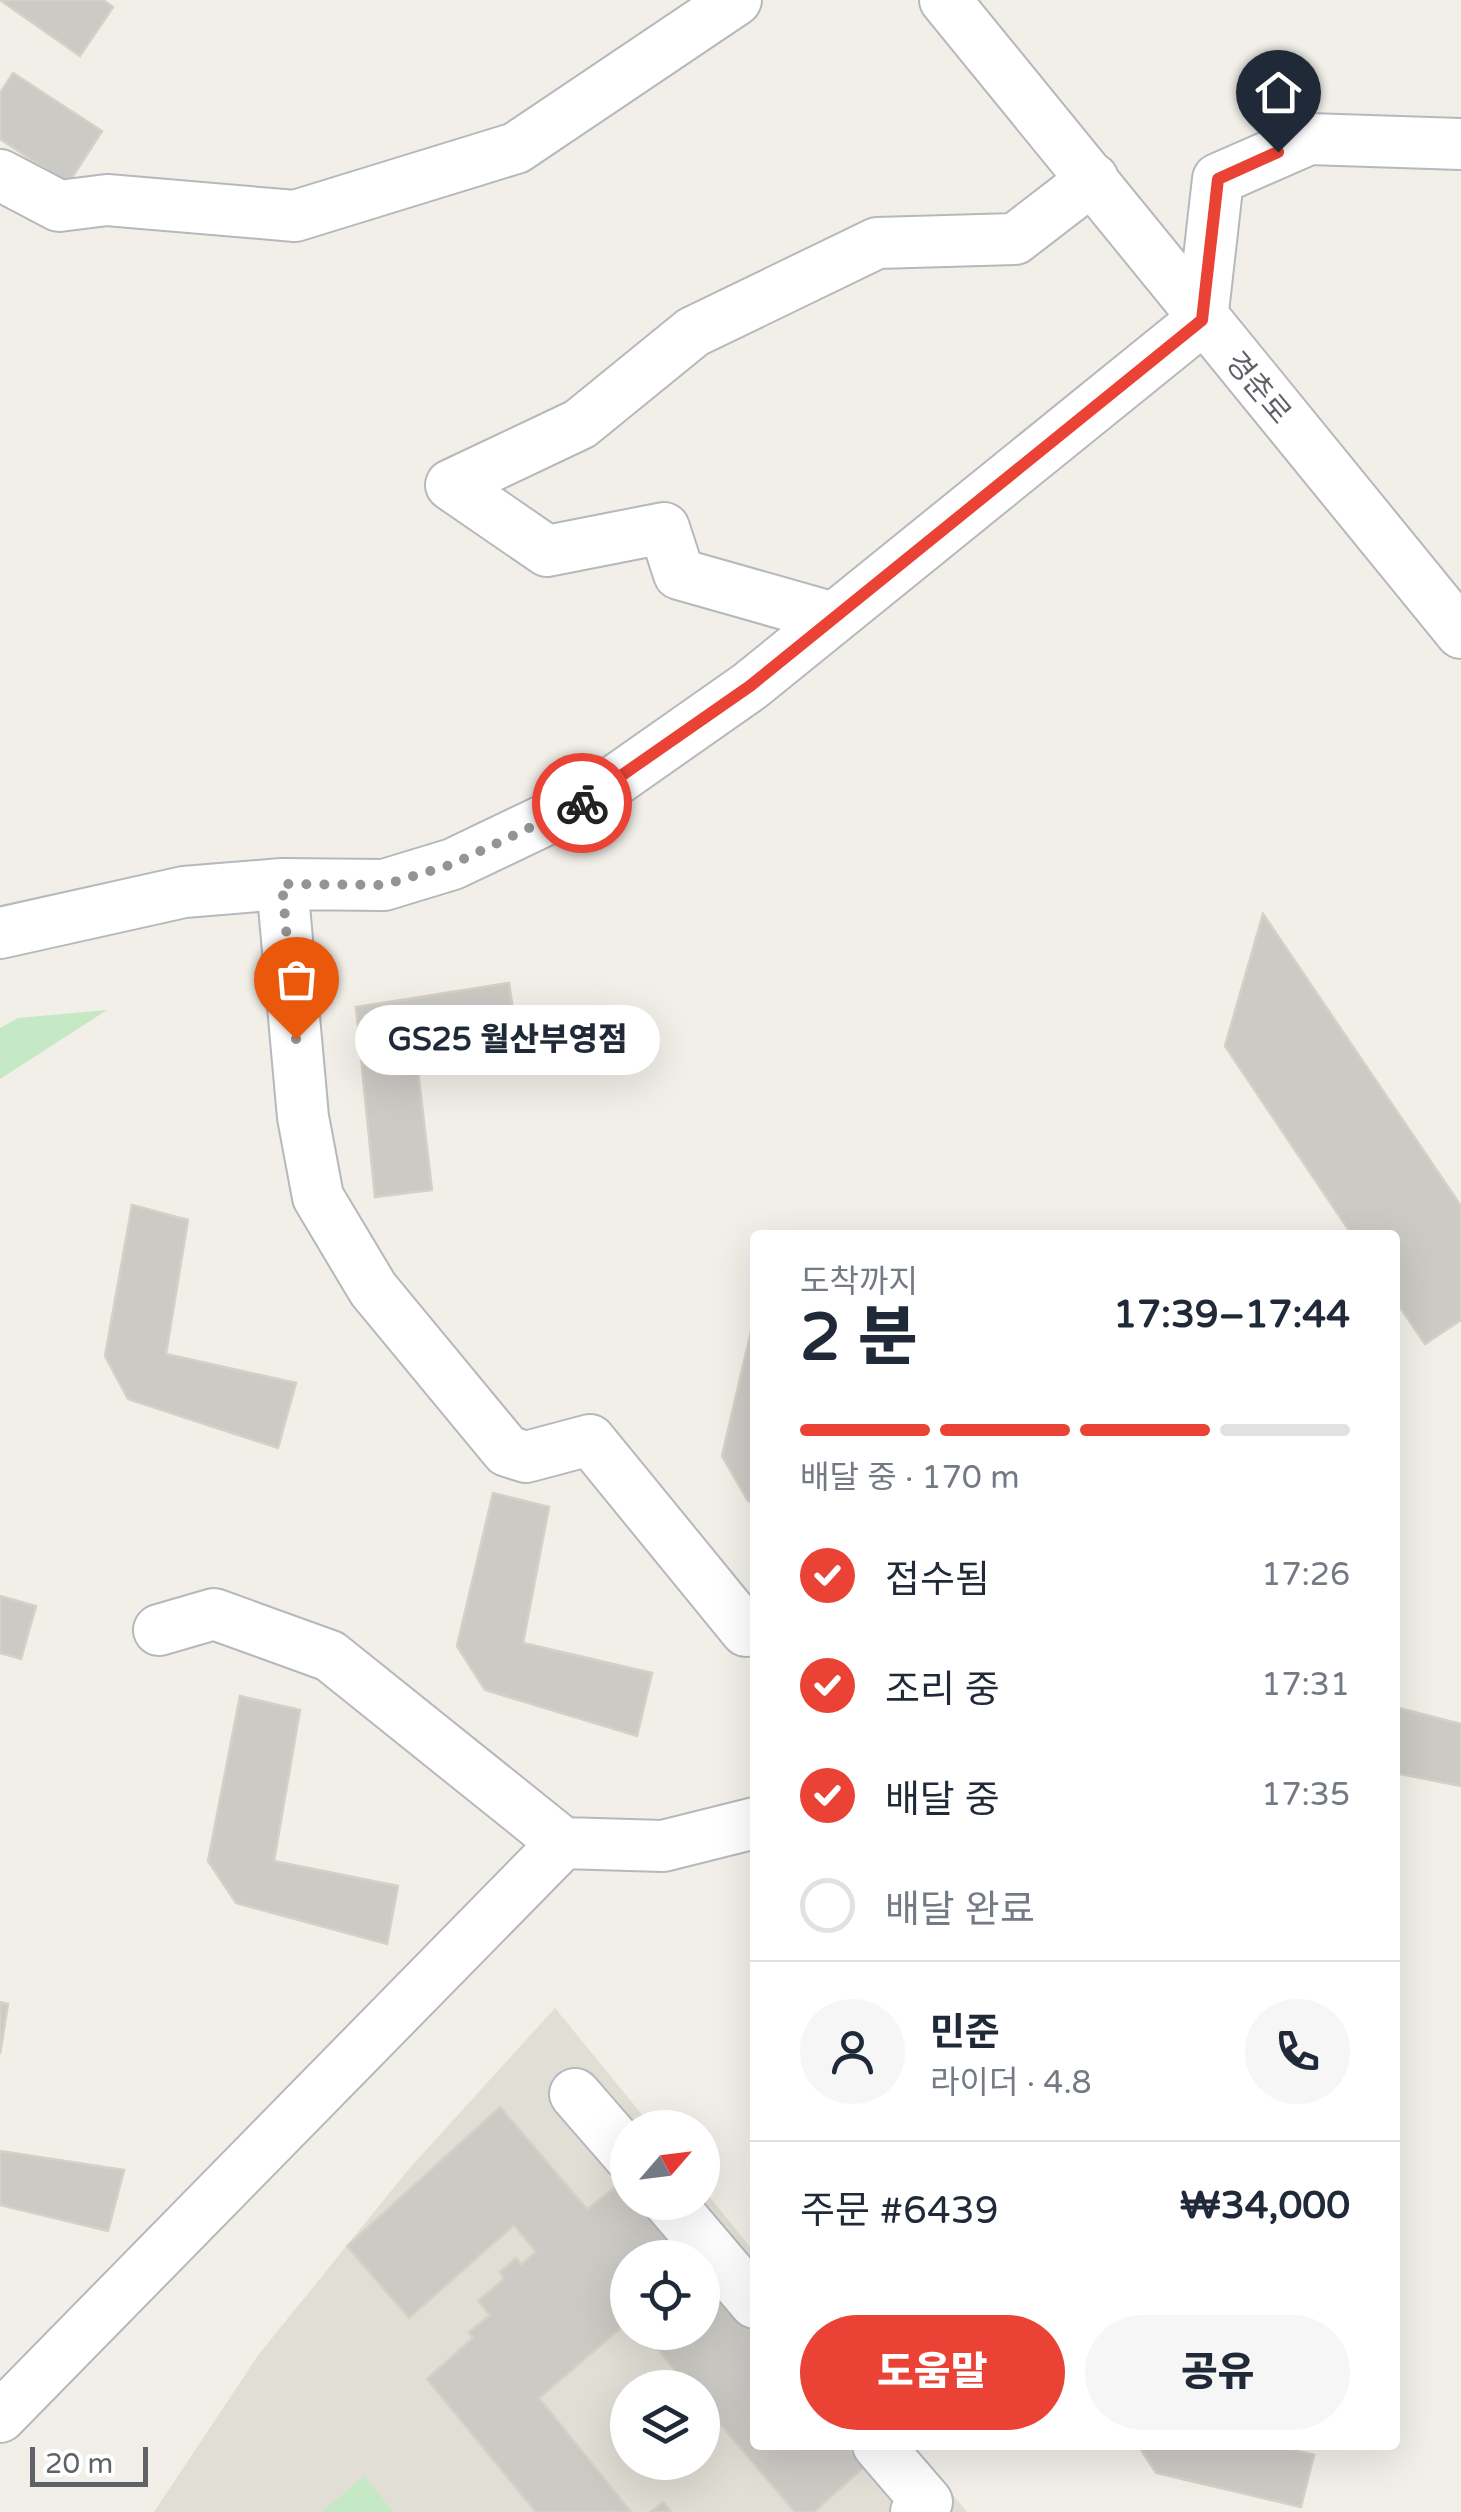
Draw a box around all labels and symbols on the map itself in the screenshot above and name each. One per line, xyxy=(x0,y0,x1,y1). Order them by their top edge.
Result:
pin xyxy=(1236,50,1321,153)
street label: 경춘로 xyxy=(1217,344,1299,432)
courier xyxy=(532,753,632,853)
pin xyxy=(254,937,339,1040)
callout: GS25 월산부영점 xyxy=(356,1004,661,1074)
north arrow xyxy=(610,2110,720,2220)
scale bar xyxy=(30,2442,148,2486)

